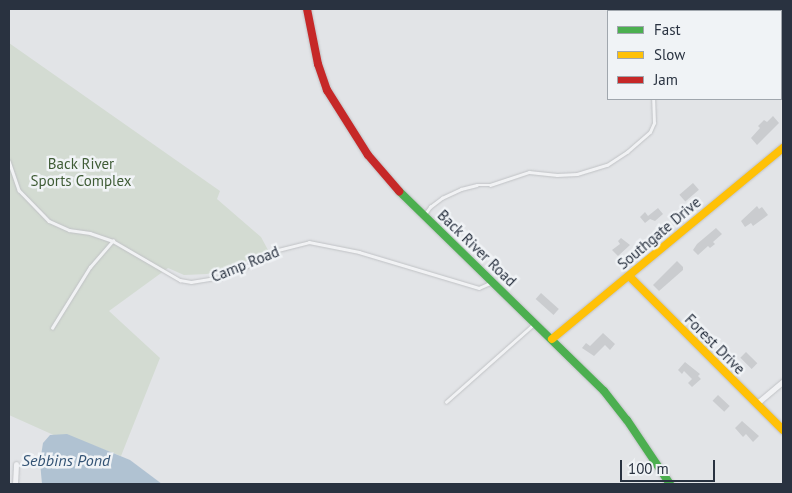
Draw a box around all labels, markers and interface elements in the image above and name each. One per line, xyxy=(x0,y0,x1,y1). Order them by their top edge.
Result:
legend xyxy=(607,10,782,100)
text: Fast xyxy=(654,20,681,39)
text: Slow xyxy=(654,45,685,64)
text: Jam xyxy=(654,70,678,89)
park label: Back River Sports Complex xyxy=(31,154,131,189)
street label: Southgate Drive xyxy=(614,193,704,273)
street label: Back River Road xyxy=(434,206,520,290)
street label: Camp Road xyxy=(208,242,282,286)
street label: Forest Drive xyxy=(681,310,749,378)
water label: Sebbins Pond xyxy=(22,450,110,470)
scale bar xyxy=(622,450,717,482)
text: 100 m xyxy=(628,459,669,478)

